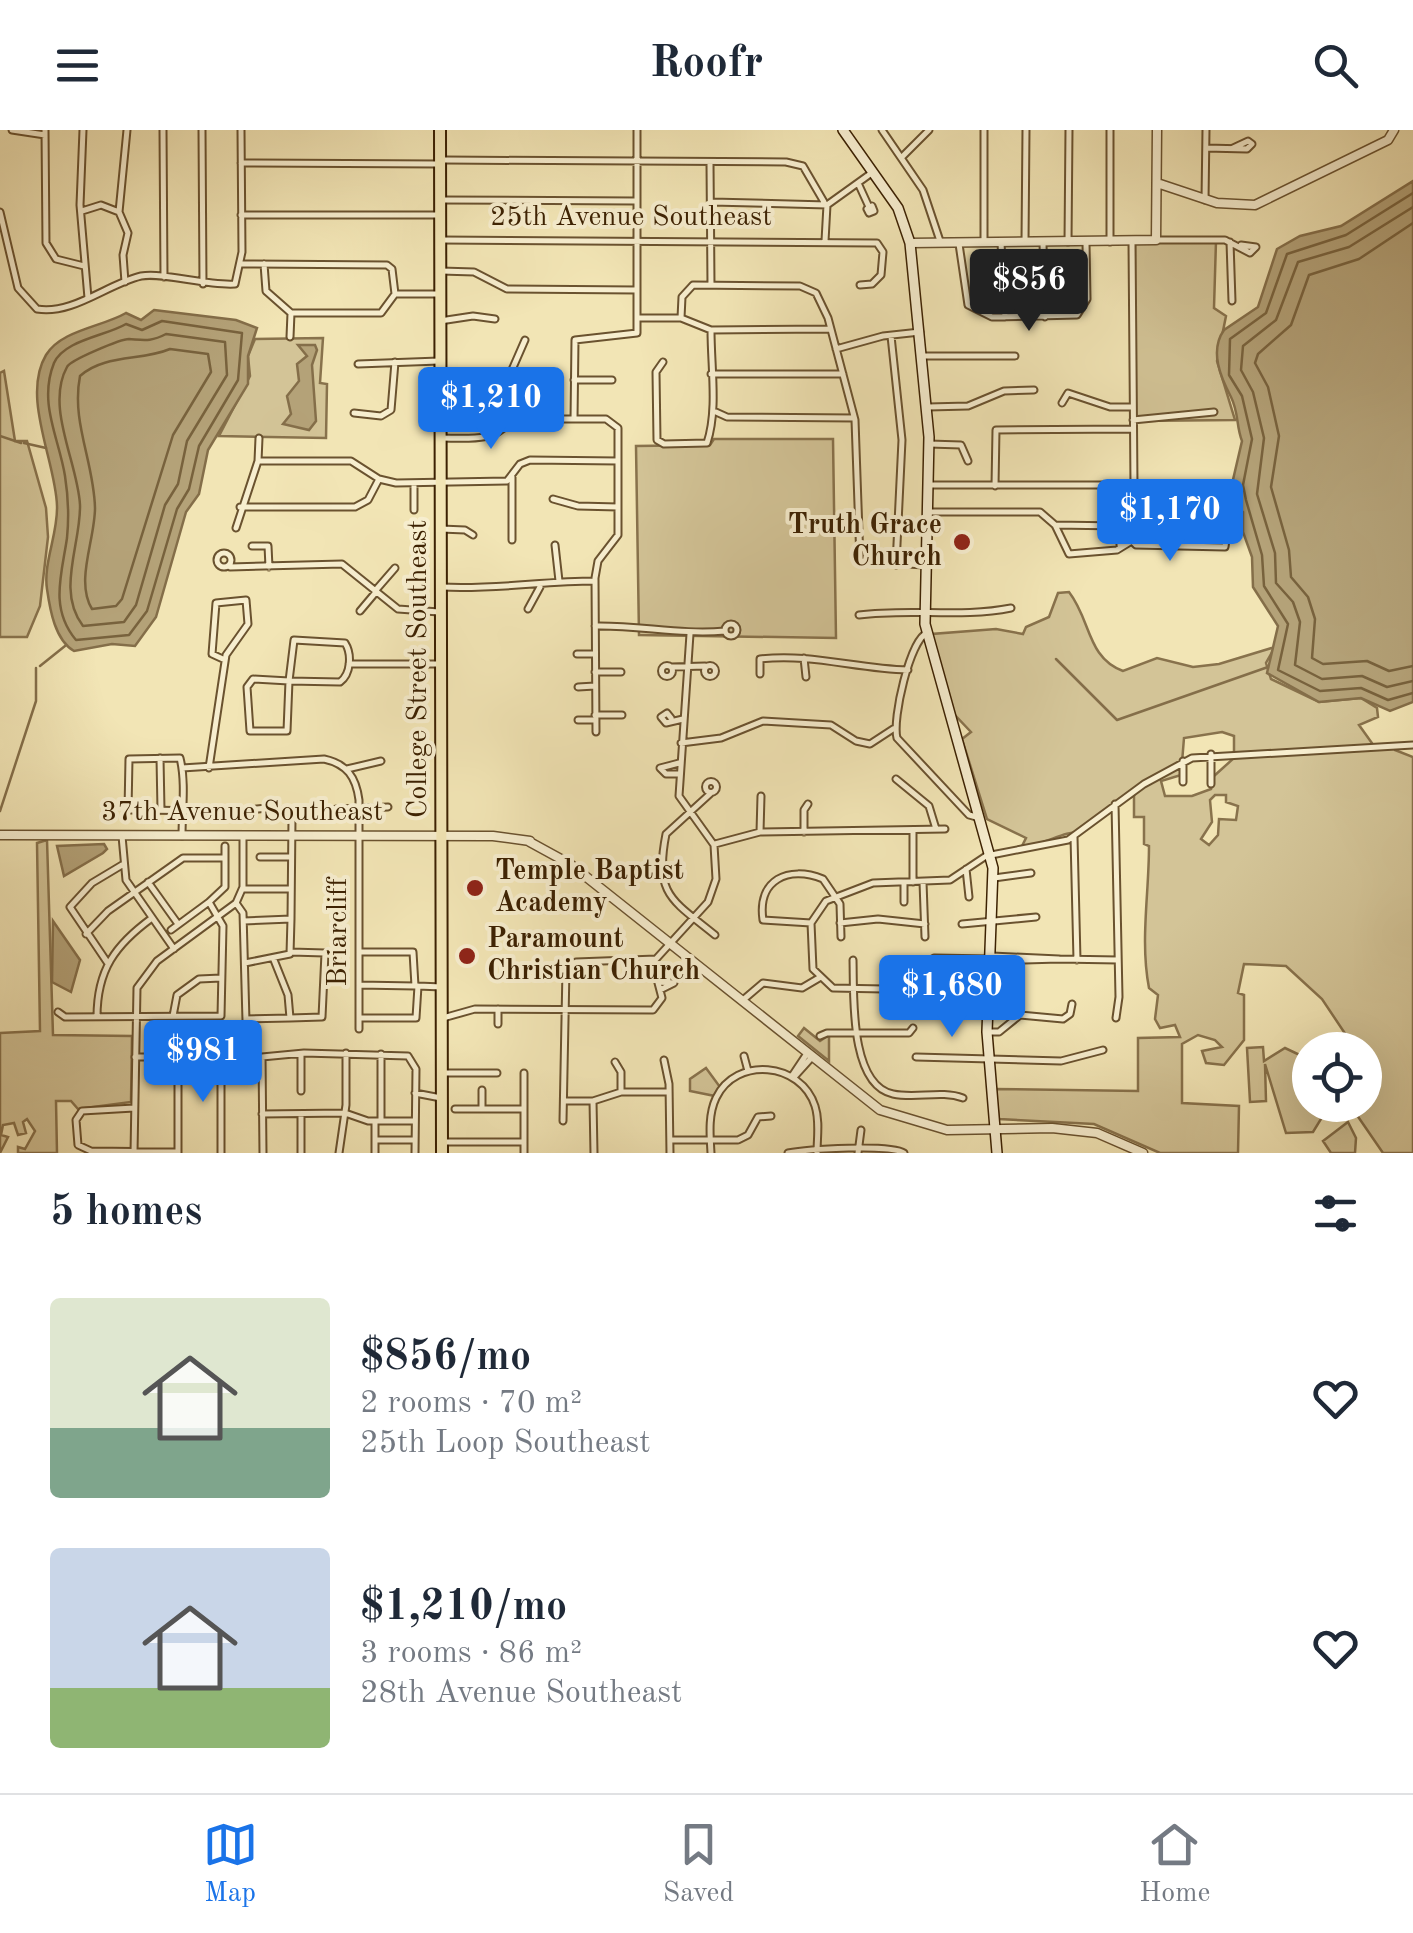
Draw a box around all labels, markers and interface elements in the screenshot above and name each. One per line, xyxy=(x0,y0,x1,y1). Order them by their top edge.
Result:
icon: menu xyxy=(50,38,105,93)
icon: search xyxy=(1308,38,1363,93)
text: Roofr xyxy=(650,42,763,87)
street label: 25th Avenue Southeast xyxy=(490,204,772,232)
pin: $856 xyxy=(970,249,1088,334)
text: $856 xyxy=(992,265,1066,297)
pin: $1,210 xyxy=(410,367,572,452)
text: $1,210 xyxy=(440,383,542,415)
pin: $1,170 xyxy=(1089,479,1251,564)
text: $1,170 xyxy=(1119,495,1221,527)
place label: Truth Grace Church xyxy=(788,512,942,572)
street label: College Street Southeast xyxy=(405,520,433,818)
marker: Truth Grace Church xyxy=(951,531,973,553)
street label: 37th Avenue Southeast xyxy=(101,799,383,827)
place label: Temple Baptist Academy xyxy=(495,858,684,918)
street label: Briarcliff xyxy=(325,876,353,987)
marker: Temple Baptist Academy xyxy=(464,877,486,899)
place label: Paramount Christian Church xyxy=(487,926,700,986)
marker: Paramount Christian Church xyxy=(456,945,478,967)
pin: $1,680 xyxy=(871,955,1033,1040)
text: $1,680 xyxy=(901,971,1003,1003)
pin: $981 xyxy=(144,1020,262,1105)
map controls xyxy=(1292,1032,1382,1122)
button: locate xyxy=(1292,1032,1382,1122)
text: $981 xyxy=(166,1036,240,1068)
icon: filters xyxy=(1308,1186,1363,1241)
text: 5 homes xyxy=(50,1192,202,1234)
text: $856/mo xyxy=(360,1337,531,1379)
icon: home xyxy=(130,1338,250,1458)
icon: heart xyxy=(1308,1371,1363,1426)
text: 2 rooms · 70 m² xyxy=(360,1388,582,1420)
text: 25th Loop Southeast xyxy=(360,1428,650,1460)
text: $1,210/mo xyxy=(360,1587,567,1629)
icon: home xyxy=(130,1588,250,1708)
icon: heart xyxy=(1308,1621,1363,1676)
text: 3 rooms · 86 m² xyxy=(360,1638,582,1670)
text: 28th Avenue Southeast xyxy=(360,1678,682,1710)
tab: Map xyxy=(203,1817,258,1912)
tab: Saved xyxy=(663,1817,734,1912)
tab: Home xyxy=(1139,1817,1210,1912)

